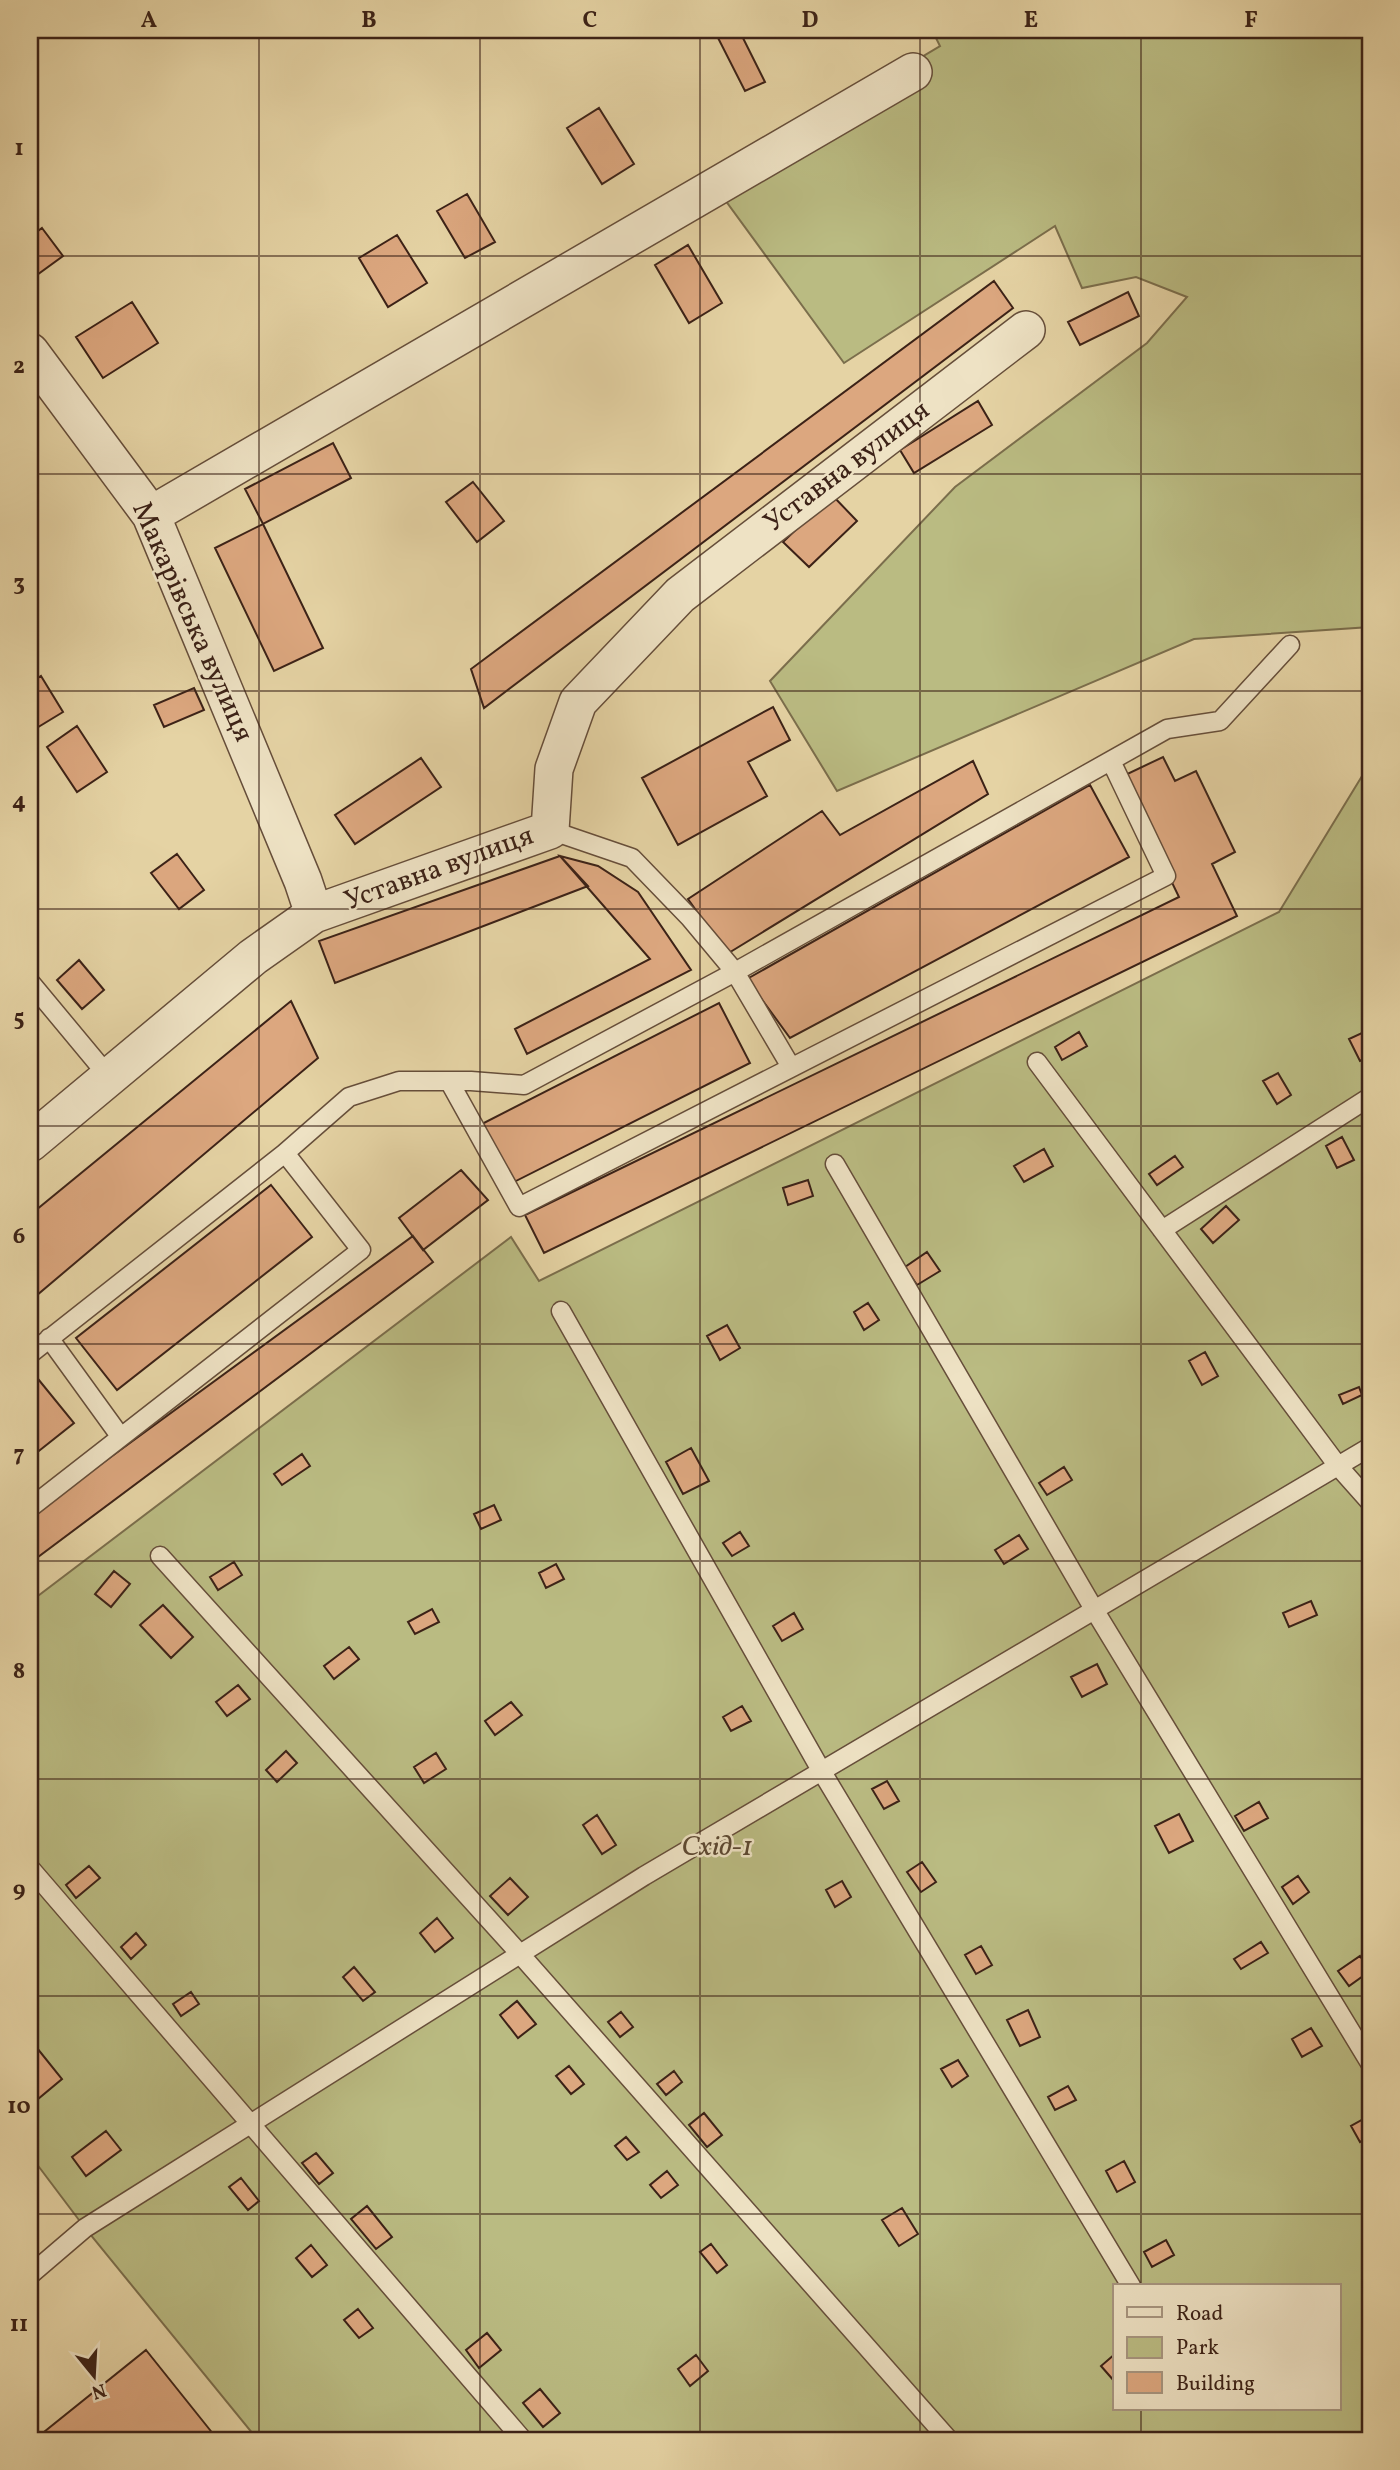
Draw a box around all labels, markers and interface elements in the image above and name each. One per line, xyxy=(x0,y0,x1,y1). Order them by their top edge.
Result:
text: A xyxy=(141,5,157,37)
text: B xyxy=(361,5,377,37)
text: C xyxy=(583,5,597,37)
text: D xyxy=(802,5,819,37)
text: E xyxy=(1024,5,1038,37)
text: F xyxy=(1244,5,1258,37)
text: 1 xyxy=(14,133,24,165)
text: 2 xyxy=(13,351,25,383)
street label: Уставна вулиця xyxy=(756,392,938,542)
street label: Макарівська вулиця xyxy=(122,496,262,748)
text: 3 xyxy=(13,568,25,600)
text: 4 xyxy=(12,786,26,818)
street label: Уставна вулиця xyxy=(339,817,539,921)
text: 5 xyxy=(13,1003,25,1035)
text: 6 xyxy=(13,1221,25,1253)
text: 7 xyxy=(14,1439,25,1471)
text: 8 xyxy=(13,1656,25,1688)
park label: Схід-1 xyxy=(681,1828,753,1867)
text: 9 xyxy=(13,1874,25,1906)
text: 10 xyxy=(7,2091,31,2123)
legend xyxy=(1113,2284,1340,2410)
text: Road xyxy=(1176,2300,1223,2329)
text: 11 xyxy=(10,2309,28,2341)
text: Park xyxy=(1176,2334,1219,2363)
north arrow xyxy=(60,2340,130,2410)
text: Building xyxy=(1176,2370,1255,2399)
text: N xyxy=(88,2376,109,2405)

